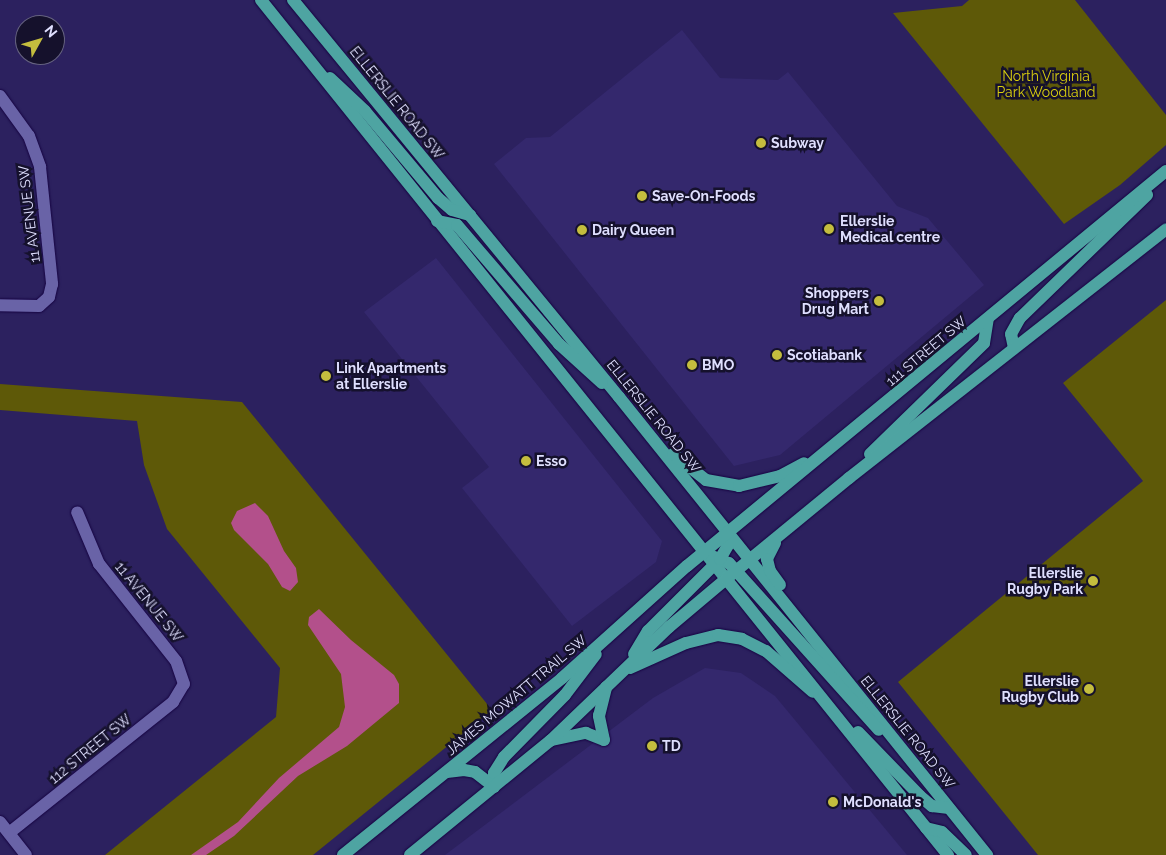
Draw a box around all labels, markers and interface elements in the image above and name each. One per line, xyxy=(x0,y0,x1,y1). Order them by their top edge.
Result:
north arrow xyxy=(15,15,65,65)
text: N xyxy=(41,22,60,40)
street label: ELLERSLIE ROAD SW xyxy=(346,43,448,163)
park label: North Virginia Park Woodland xyxy=(996,68,1096,100)
place label: Subway xyxy=(771,135,824,151)
marker: Subway xyxy=(755,137,767,149)
street label: 11 AVENUE SW xyxy=(15,164,43,264)
place label: Save-On-Foods xyxy=(652,188,755,204)
marker: Save-On-Foods xyxy=(636,190,648,202)
place label: Ellerslie Medical centre xyxy=(840,213,940,246)
place label: Dairy Queen xyxy=(592,222,674,238)
marker: Ellerslie Medical centre xyxy=(822,222,836,236)
marker: Dairy Queen xyxy=(576,224,588,236)
place label: Shoppers Drug Mart xyxy=(802,285,869,318)
marker: Shoppers Drug Mart xyxy=(873,295,885,307)
street label: 111 STREET SW xyxy=(882,312,970,390)
place label: Scotiabank xyxy=(787,347,862,363)
marker: Scotiabank xyxy=(771,349,783,361)
street label: ELLERSLIE ROAD SW xyxy=(603,356,705,476)
place label: BMO xyxy=(702,357,734,373)
marker: BMO xyxy=(686,359,698,371)
place label: Link Apartments at Ellerslie xyxy=(336,360,447,392)
marker: Link Apartments at Ellerslie xyxy=(320,370,332,382)
place label: Esso xyxy=(536,453,567,469)
marker: Esso xyxy=(520,455,532,467)
street label: 11 AVENUE SW xyxy=(111,558,187,646)
place label: Ellerslie Rugby Park xyxy=(1007,565,1083,598)
marker: Ellerslie Rugby Park xyxy=(1087,575,1099,587)
street label: JAMES MOWATT TRAIL SW xyxy=(442,631,590,759)
street label: ELLERSLIE ROAD SW xyxy=(857,672,959,792)
place label: Ellerslie Rugby Club xyxy=(1001,673,1079,706)
marker: Ellerslie Rugby Club xyxy=(1083,683,1095,695)
street label: 112 STREET SW xyxy=(45,711,135,787)
place label: TD xyxy=(662,738,681,754)
marker: TD xyxy=(646,740,658,752)
place label: McDonald's xyxy=(843,794,921,810)
marker: McDonald's xyxy=(827,796,839,808)

